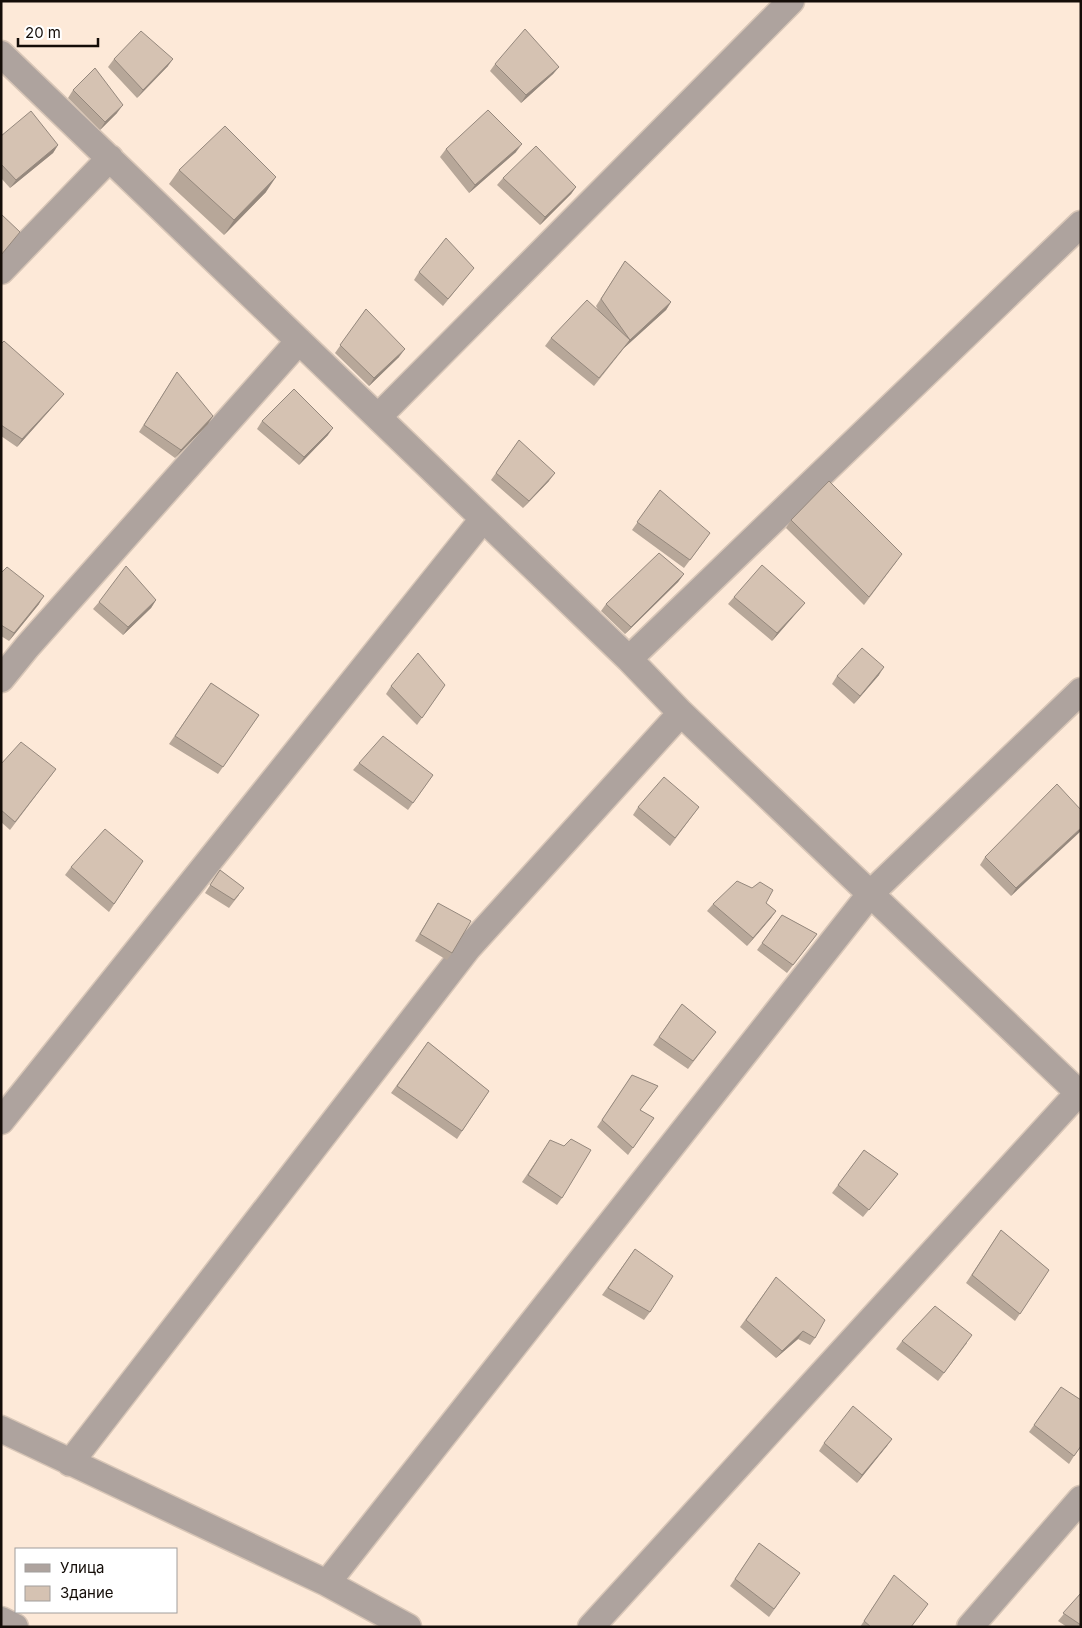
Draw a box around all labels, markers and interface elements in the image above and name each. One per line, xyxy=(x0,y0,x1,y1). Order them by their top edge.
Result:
scale bar xyxy=(18,15,98,47)
text: 20 m xyxy=(25,23,61,42)
legend xyxy=(15,1548,178,1613)
text: Улица xyxy=(60,1558,104,1577)
text: Здание xyxy=(60,1583,114,1602)

